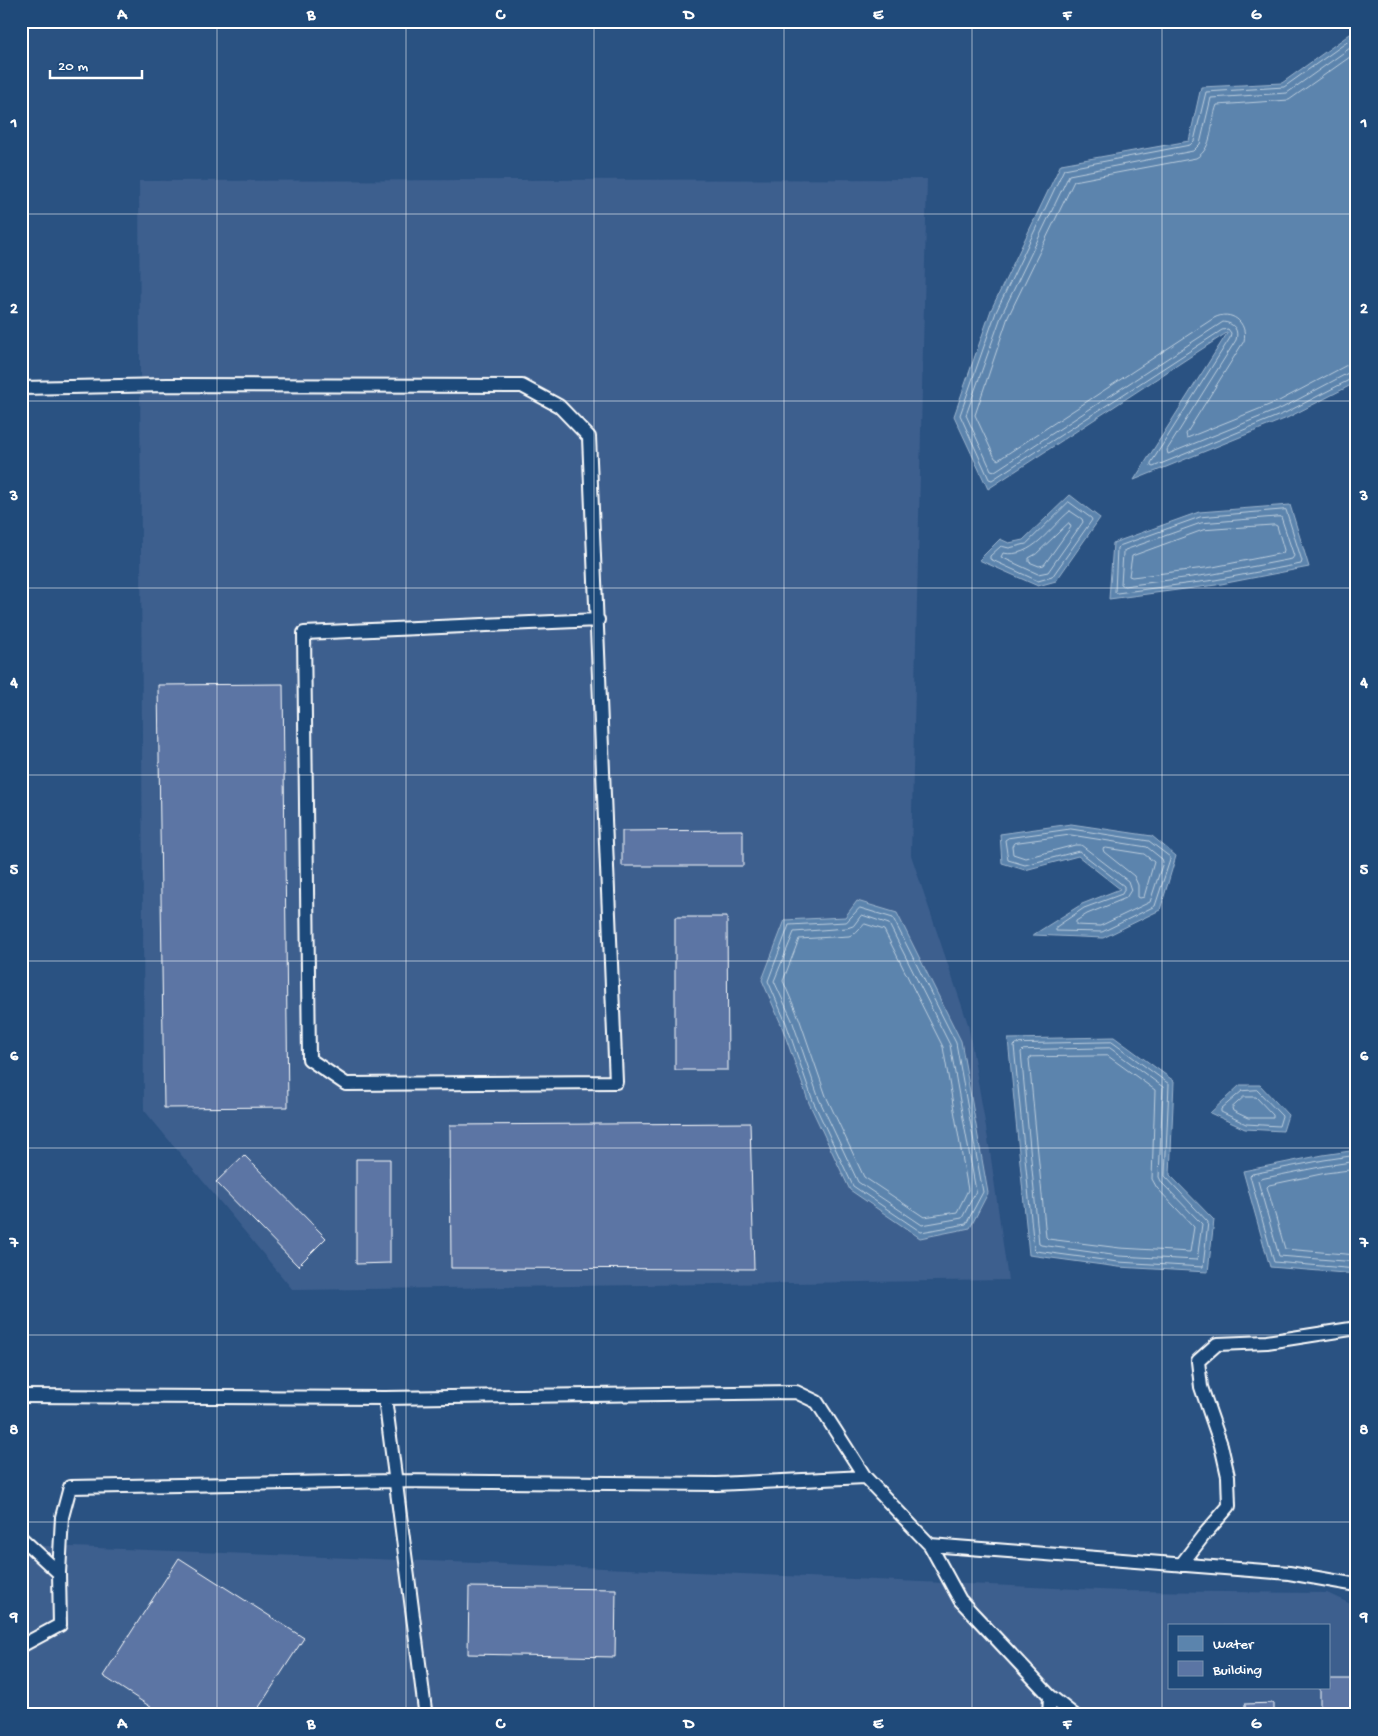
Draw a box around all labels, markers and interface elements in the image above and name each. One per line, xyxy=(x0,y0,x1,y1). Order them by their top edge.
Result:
text: A xyxy=(116,7,128,26)
text: B xyxy=(306,7,316,26)
text: C xyxy=(495,7,506,26)
text: D xyxy=(682,7,695,26)
text: E xyxy=(873,7,884,26)
text: F xyxy=(1062,7,1073,26)
text: G xyxy=(1251,7,1262,26)
scale bar xyxy=(50,48,142,80)
text: 20 m xyxy=(58,58,88,76)
text: 1 xyxy=(10,115,17,134)
text: 1 xyxy=(1360,115,1367,134)
text: 2 xyxy=(10,301,18,320)
text: 2 xyxy=(1360,301,1368,320)
text: 3 xyxy=(9,488,18,507)
text: 3 xyxy=(1359,488,1368,507)
text: 4 xyxy=(9,675,18,694)
text: 4 xyxy=(1359,675,1368,694)
text: 5 xyxy=(10,862,19,881)
text: 5 xyxy=(1360,862,1369,881)
text: 6 xyxy=(10,1048,19,1067)
text: 6 xyxy=(1360,1048,1369,1067)
text: 7 xyxy=(9,1235,19,1254)
text: 7 xyxy=(1359,1235,1369,1254)
text: 8 xyxy=(10,1422,19,1441)
text: 8 xyxy=(1360,1422,1369,1441)
text: 9 xyxy=(9,1609,18,1628)
text: 9 xyxy=(1359,1609,1368,1628)
legend xyxy=(1168,1624,1330,1688)
text: Water xyxy=(1213,1636,1255,1654)
text: Building xyxy=(1212,1662,1262,1680)
text: A xyxy=(116,1716,128,1735)
text: B xyxy=(306,1716,316,1735)
text: C xyxy=(495,1716,506,1735)
text: D xyxy=(682,1716,695,1735)
text: E xyxy=(873,1716,884,1735)
text: F xyxy=(1062,1716,1073,1735)
text: G xyxy=(1251,1716,1262,1735)

